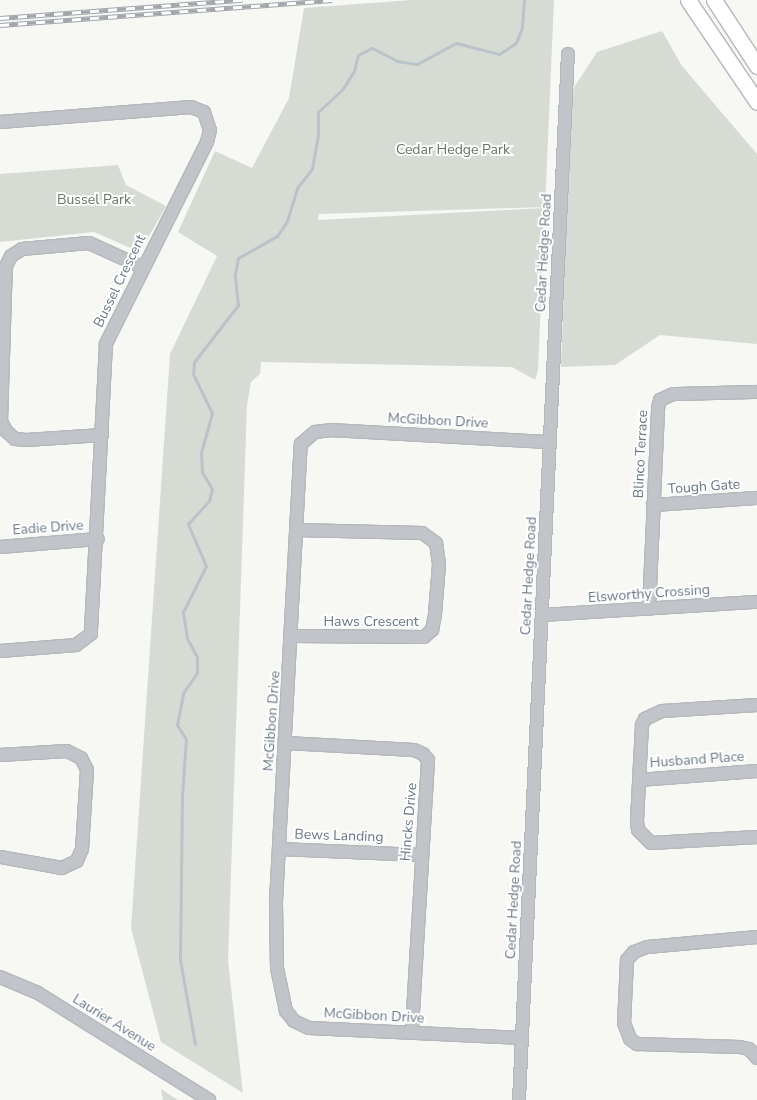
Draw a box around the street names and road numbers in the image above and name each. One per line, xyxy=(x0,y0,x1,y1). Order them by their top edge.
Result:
street label: Cedar Hedge Road xyxy=(533,193,555,313)
street label: Bussel Crescent xyxy=(90,232,150,330)
street label: Blinco Terrace xyxy=(630,409,652,499)
street label: McGibbon Drive xyxy=(387,410,489,432)
street label: Tough Gate xyxy=(667,476,741,498)
street label: Cedar Hedge Road xyxy=(518,516,540,636)
street label: Eadie Drive xyxy=(12,517,84,539)
street label: Elsworthy Crossing xyxy=(587,581,711,607)
street label: Haws Crescent xyxy=(323,614,419,630)
street label: McGibbon Drive xyxy=(260,670,284,772)
street label: Husband Place xyxy=(649,748,745,772)
street label: Hincks Drive xyxy=(397,782,421,862)
street label: Bews Landing xyxy=(294,826,384,846)
street label: Cedar Hedge Road xyxy=(503,840,525,960)
street label: Laurier Avenue xyxy=(69,991,159,1055)
street label: McGibbon Drive xyxy=(323,1005,425,1027)

